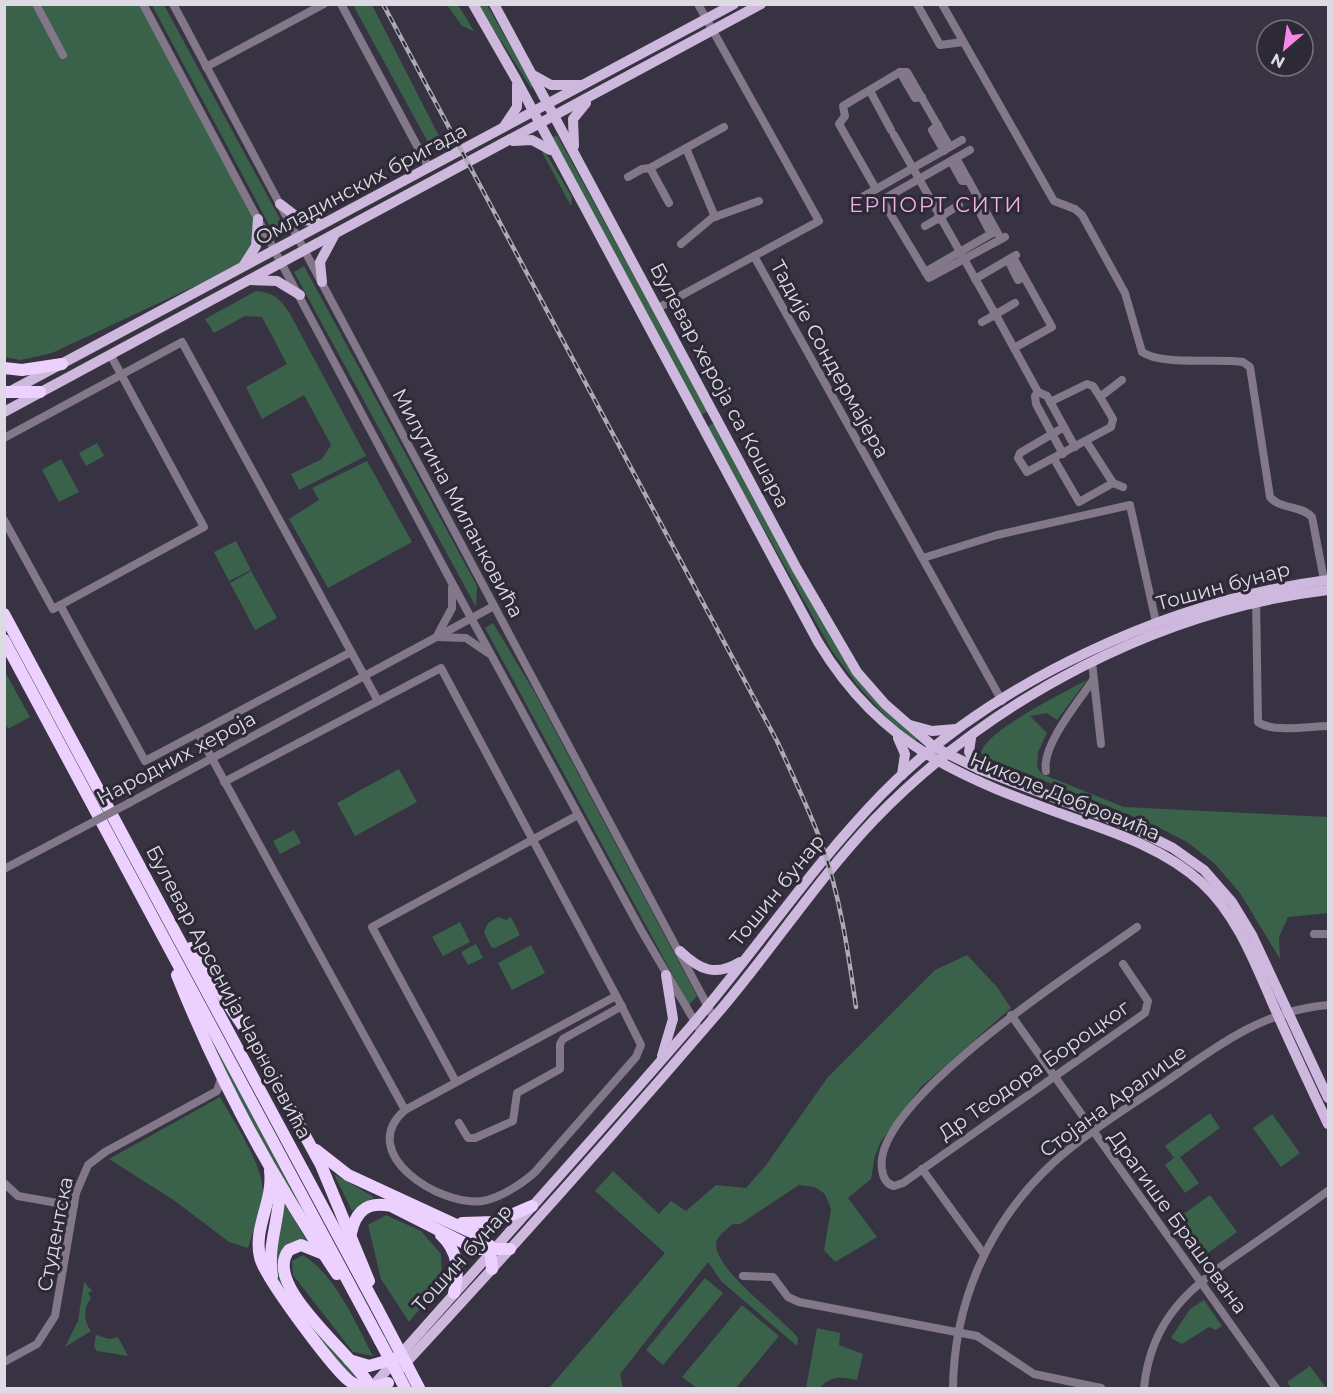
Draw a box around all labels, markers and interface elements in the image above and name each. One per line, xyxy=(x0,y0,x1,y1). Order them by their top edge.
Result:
north arrow xyxy=(1255,18,1315,78)
text: N xyxy=(1268,49,1288,72)
street label: Омладинских бригада xyxy=(251,118,471,250)
district label: ЕРПОРТ СИТИ xyxy=(849,192,1023,217)
street label: Тадије Сондермајера xyxy=(766,256,894,462)
street label: Булевар хероја са Кошара xyxy=(645,258,795,512)
street label: Милутина Миланковића xyxy=(387,384,529,622)
street label: Тошин бунар xyxy=(1154,557,1292,615)
street label: Народних хероја xyxy=(92,706,260,810)
street label: Николе Добровића xyxy=(966,747,1164,845)
street label: Тошин бунар xyxy=(724,829,830,951)
street label: Булевар Арсенија Чарнојевића xyxy=(141,841,317,1143)
street label: Др Теодора Бороцког xyxy=(934,995,1135,1145)
street label: Стојана Аралице xyxy=(1035,1040,1191,1162)
street label: Драгише Брашована xyxy=(1103,1126,1253,1318)
street label: Студентска xyxy=(32,1175,78,1293)
street label: Тошин бунар xyxy=(407,1199,517,1317)

